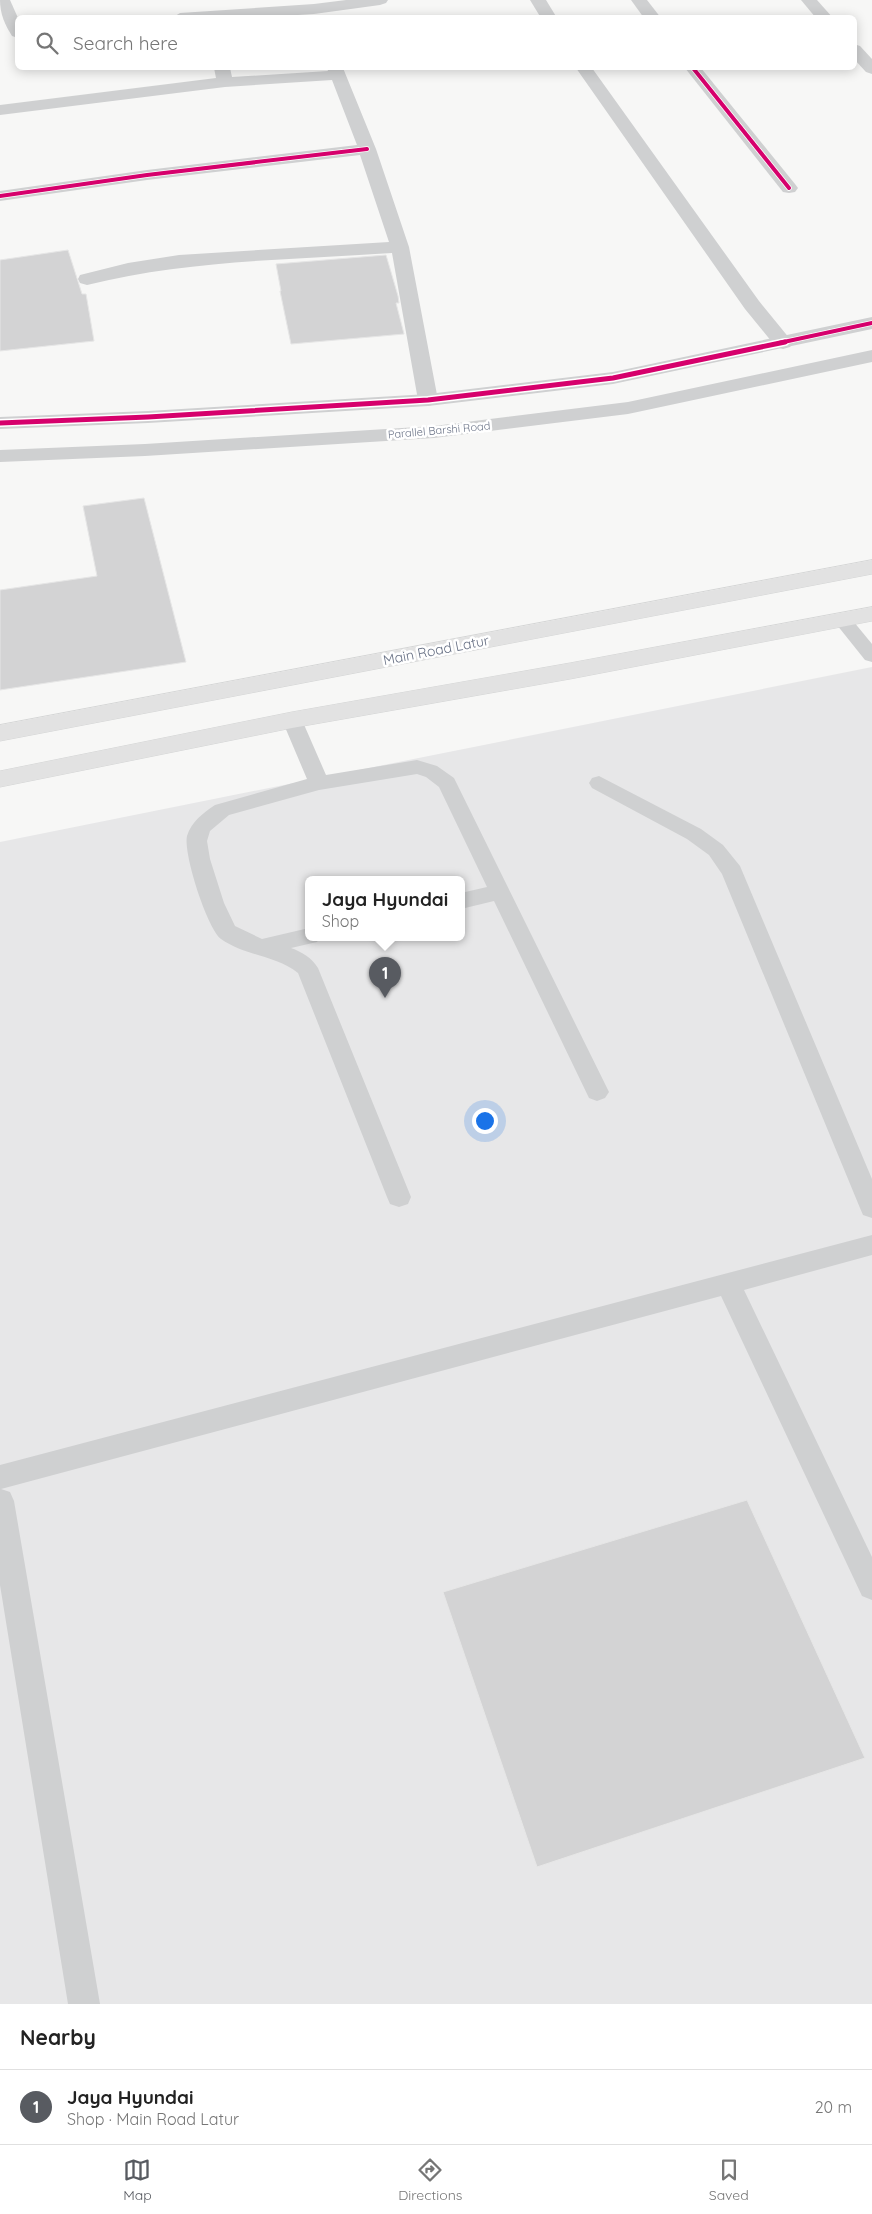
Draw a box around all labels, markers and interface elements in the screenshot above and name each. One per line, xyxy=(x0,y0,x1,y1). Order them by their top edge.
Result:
search box xyxy=(15,15,857,70)
icon: search xyxy=(33,29,61,57)
text: Search here xyxy=(73,31,178,55)
street label: Parallel Barshi Road xyxy=(387,419,491,441)
street label: Main Road Latur xyxy=(381,631,491,669)
popup xyxy=(305,876,465,941)
text: Jaya Hyundai xyxy=(322,887,448,911)
text: Shop xyxy=(322,911,359,931)
pin: 1 xyxy=(369,957,401,998)
your location xyxy=(472,1108,498,1134)
text: Nearby xyxy=(20,2024,96,2050)
text: Jaya Hyundai xyxy=(67,2085,193,2109)
text: 1 xyxy=(33,2097,39,2117)
text: 20 m xyxy=(815,2097,852,2117)
text: Shop · Main Road Latur xyxy=(67,2109,239,2129)
tab: Map xyxy=(123,2156,152,2204)
tab: Directions xyxy=(398,2156,462,2204)
tab: Saved xyxy=(709,2156,749,2204)

